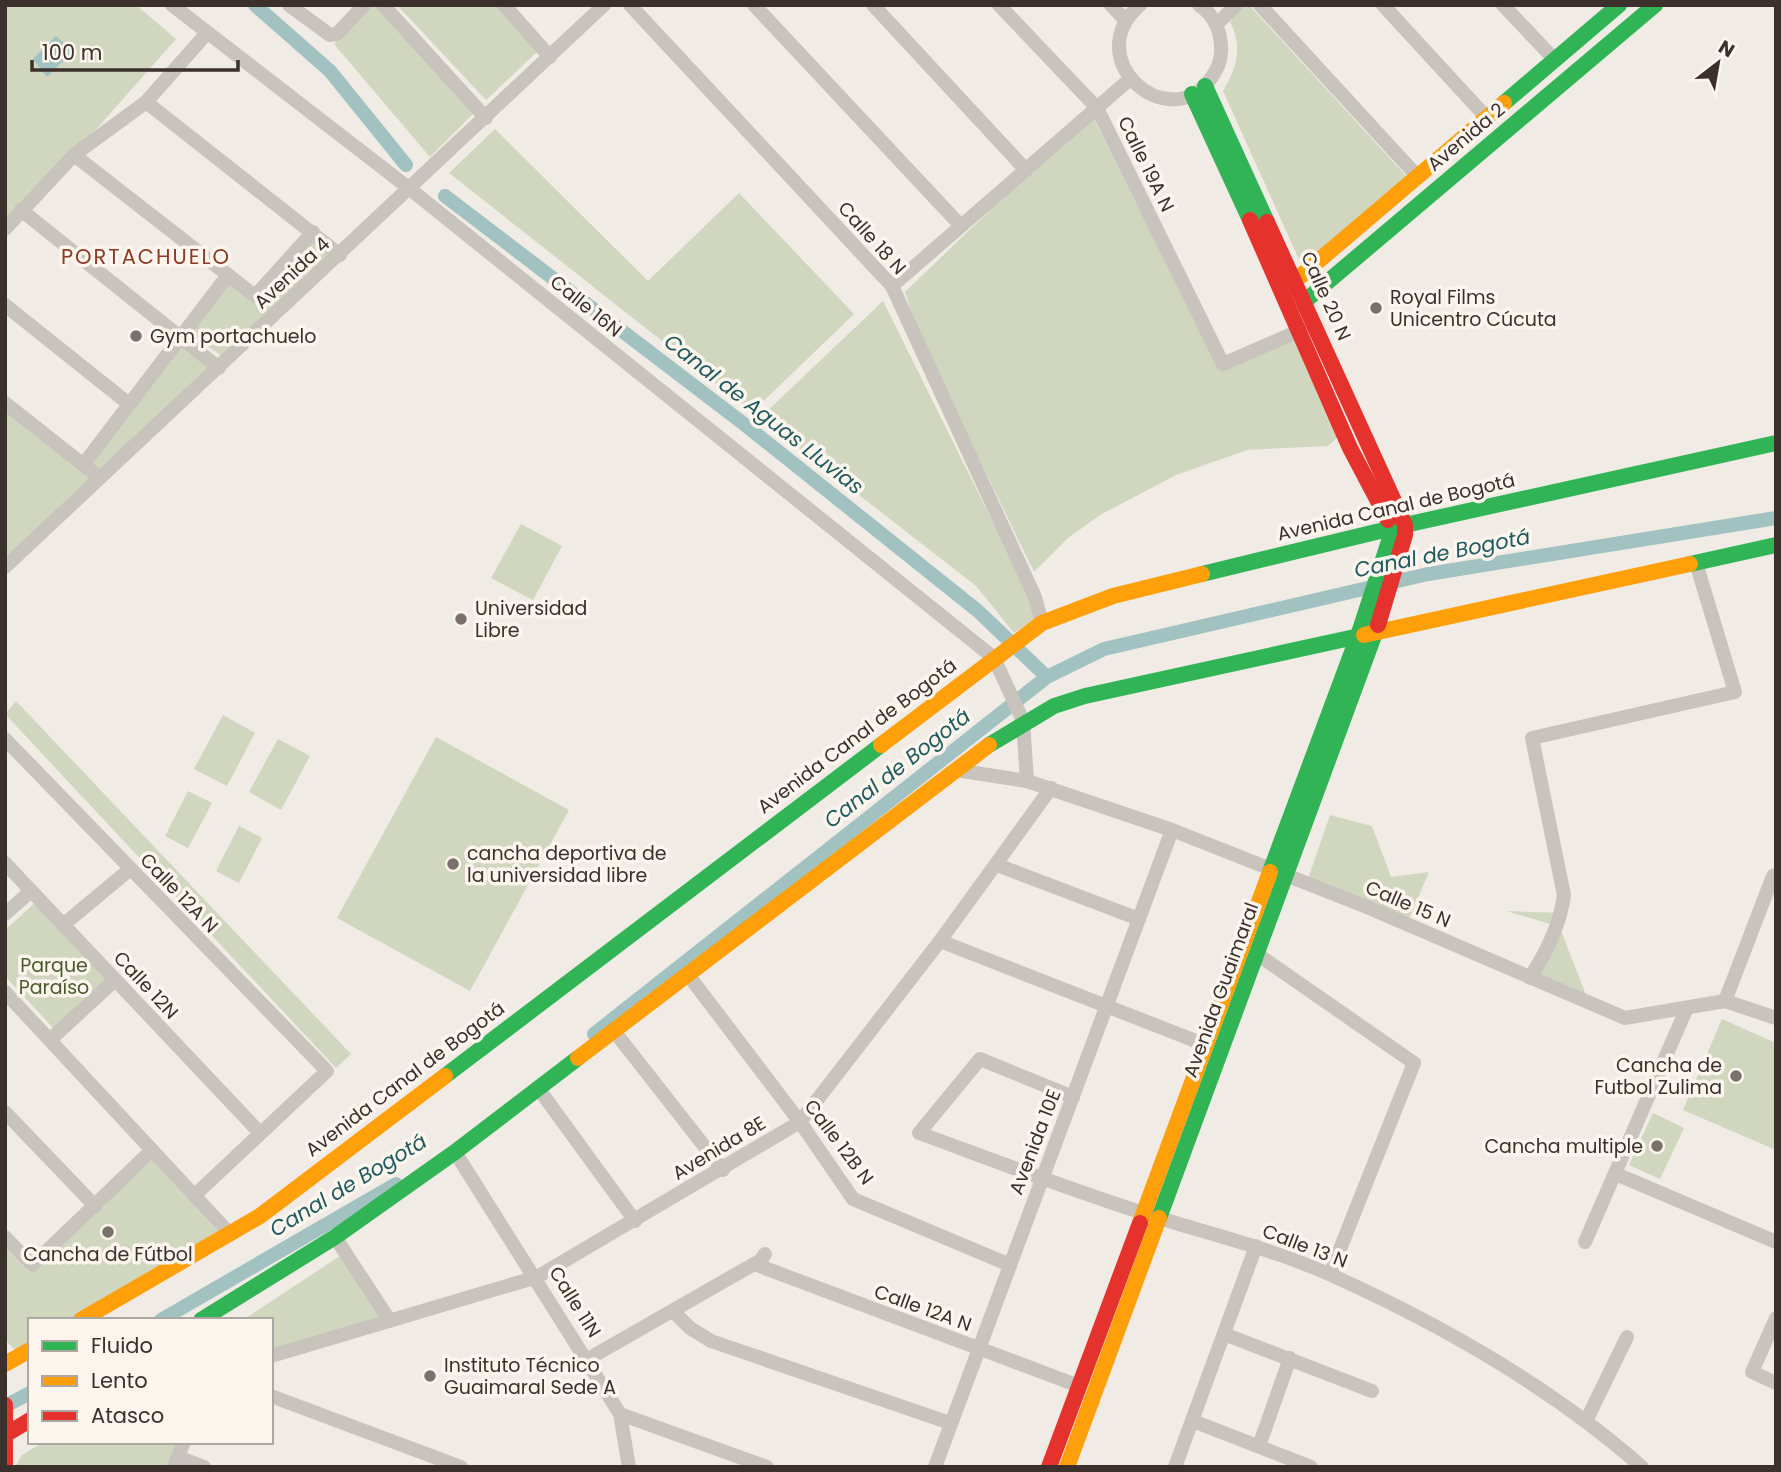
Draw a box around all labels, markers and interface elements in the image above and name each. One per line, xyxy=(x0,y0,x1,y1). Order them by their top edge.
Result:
scale bar xyxy=(32,28,238,72)
north arrow xyxy=(1683,28,1753,98)
text: N xyxy=(1713,34,1740,64)
text: 100 m xyxy=(42,38,102,67)
street label: Avenida 2 xyxy=(1421,96,1511,177)
street label: Calle 19A N xyxy=(1111,112,1181,216)
street label: Calle 18 N xyxy=(832,195,912,281)
street label: Avenida 4 xyxy=(248,231,336,315)
district label: PORTACHUELO xyxy=(61,242,231,271)
street label: Calle 20 N xyxy=(1294,247,1358,345)
street label: Calle 16N xyxy=(544,269,628,343)
place label: Royal Films Unicentro Cúcuta xyxy=(1390,284,1557,333)
marker: Royal Films Unicentro Cúcuta xyxy=(1368,300,1384,316)
place label: Gym portachuelo xyxy=(150,323,316,350)
water label: Canal de Aguas Lluvias xyxy=(658,327,870,501)
marker: Gym portachuelo xyxy=(128,328,144,344)
street label: Avenida Canal de Bogotá xyxy=(1274,466,1518,548)
water label: Canal de Bogotá xyxy=(1352,522,1532,584)
place label: Universidad Libre xyxy=(475,595,587,644)
marker: Universidad Libre xyxy=(453,611,469,627)
street label: Avenida Canal de Bogotá xyxy=(753,654,961,818)
water label: Canal de Bogotá xyxy=(819,703,975,833)
place label: cancha deportiva de la universidad libre xyxy=(467,840,667,889)
street label: Calle 12A N xyxy=(134,847,224,939)
marker: cancha deportiva de la universidad libre xyxy=(445,856,461,872)
street label: Calle 15 N xyxy=(1361,874,1455,934)
street label: Avenida Guaimaral xyxy=(1177,899,1265,1081)
street label: Calle 12N xyxy=(107,945,185,1025)
park label: Parque Paraíso xyxy=(19,952,89,1001)
street label: Avenida Canal de Bogotá xyxy=(300,995,510,1163)
place label: Cancha de Futbol Zulima xyxy=(1594,1052,1722,1101)
marker: Cancha de Futbol Zulima xyxy=(1728,1068,1744,1084)
street label: Avenida 10E xyxy=(1003,1086,1067,1198)
street label: Calle 12B N xyxy=(798,1094,880,1190)
street label: Avenida 8E xyxy=(667,1109,771,1187)
water label: Canal de Bogotá xyxy=(264,1127,432,1243)
place label: Cancha multiple xyxy=(1484,1133,1643,1160)
marker: Cancha multiple xyxy=(1649,1138,1665,1154)
street label: Calle 13 N xyxy=(1258,1217,1352,1275)
marker: Cancha de Fútbol xyxy=(100,1224,116,1240)
place label: Cancha de Fútbol xyxy=(23,1241,193,1268)
street label: Calle 11N xyxy=(543,1261,607,1343)
street label: Calle 12A N xyxy=(870,1278,976,1338)
legend xyxy=(28,1318,273,1444)
text: Fluido xyxy=(91,1331,153,1360)
place label: Instituto Técnico Guaimaral Sede A xyxy=(444,1352,616,1401)
text: Lento xyxy=(91,1366,148,1395)
marker: Instituto Técnico Guaimaral Sede A xyxy=(422,1368,438,1384)
text: Atasco xyxy=(91,1401,164,1430)

